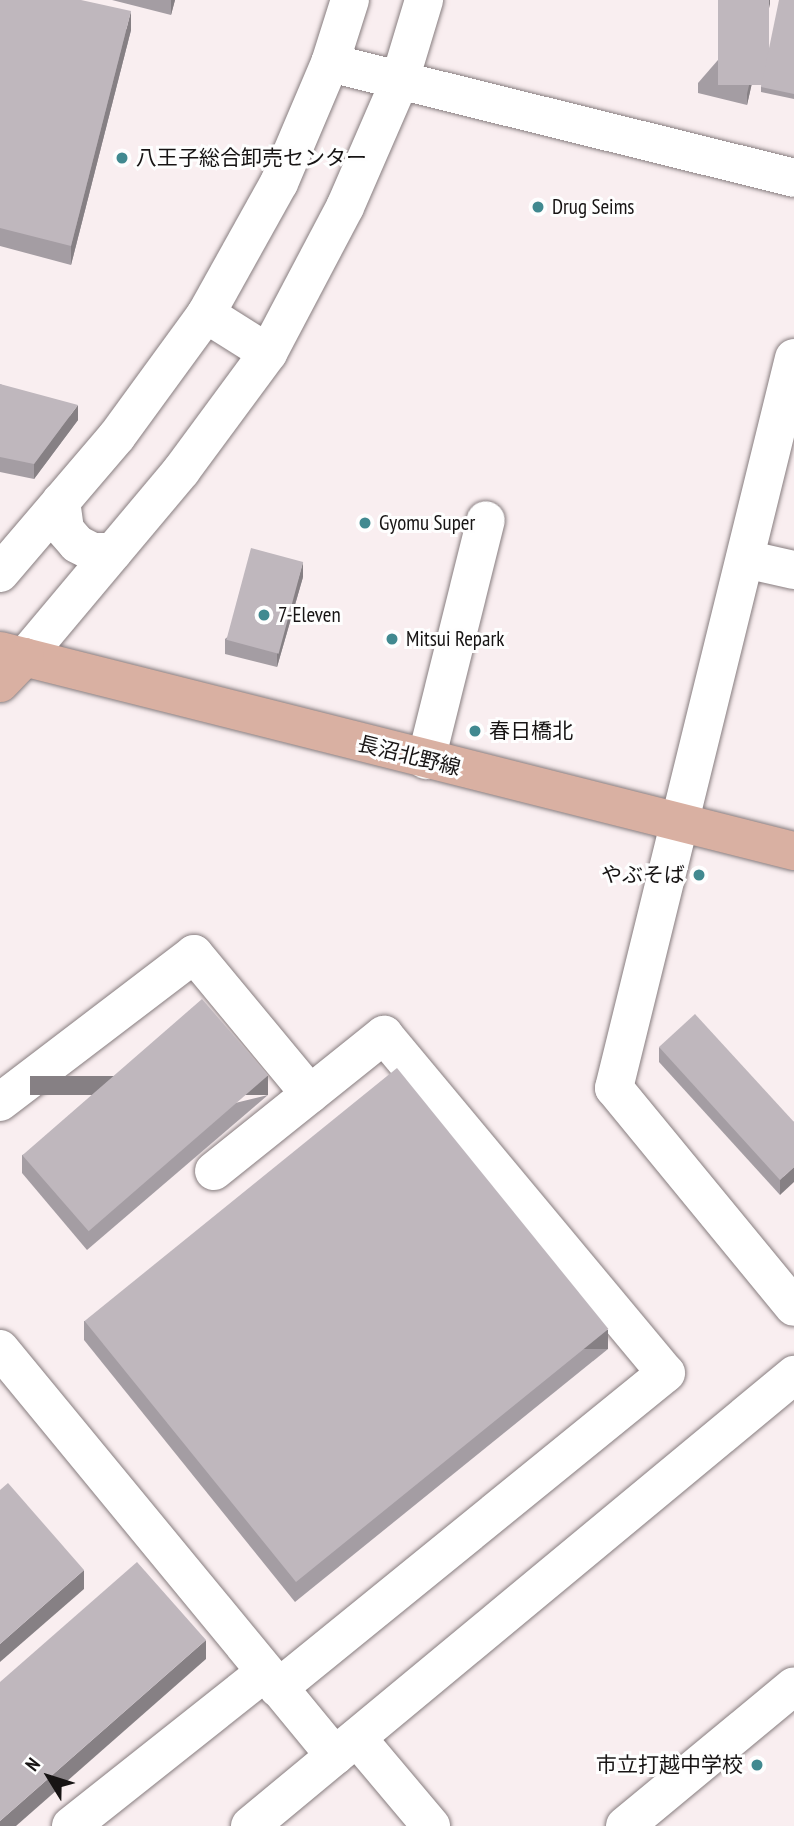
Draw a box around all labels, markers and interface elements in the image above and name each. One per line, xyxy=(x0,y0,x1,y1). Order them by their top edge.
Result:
place label: 八王子総合卸売センター xyxy=(136,145,367,171)
marker: 八王子総合卸売センター xyxy=(114,150,130,166)
place label: Drug Seims xyxy=(552,194,634,220)
marker: Drug Seims xyxy=(530,199,546,215)
place label: Gyomu Super xyxy=(379,510,475,536)
marker: Gyomu Super xyxy=(357,515,373,531)
place label: 7-Eleven xyxy=(278,602,341,628)
marker: 7-Eleven xyxy=(256,607,272,623)
place label: Mitsui Repark xyxy=(406,626,504,652)
marker: Mitsui Repark xyxy=(384,631,400,647)
place label: 春日橋北 xyxy=(489,718,573,744)
marker: 春日橋北 xyxy=(467,723,483,739)
street label: 長沼北野線 xyxy=(355,731,463,781)
place label: やぶそば xyxy=(601,862,685,888)
marker: やぶそば xyxy=(691,867,707,883)
north arrow xyxy=(14,1742,84,1812)
place label: 市立打越中学校 xyxy=(596,1752,743,1778)
text: N xyxy=(20,1753,45,1776)
marker: 市立打越中学校 xyxy=(749,1757,765,1773)

